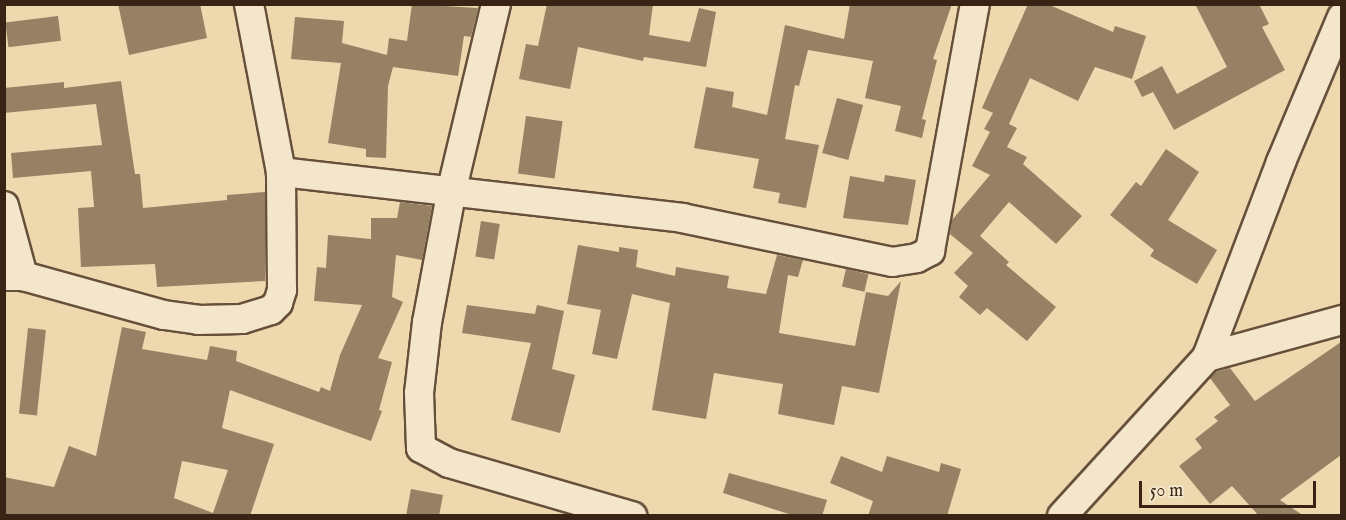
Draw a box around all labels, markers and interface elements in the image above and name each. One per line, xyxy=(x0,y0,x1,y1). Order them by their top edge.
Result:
scale bar xyxy=(1142,469,1319,507)
text: 50 m xyxy=(1150,480,1183,503)

